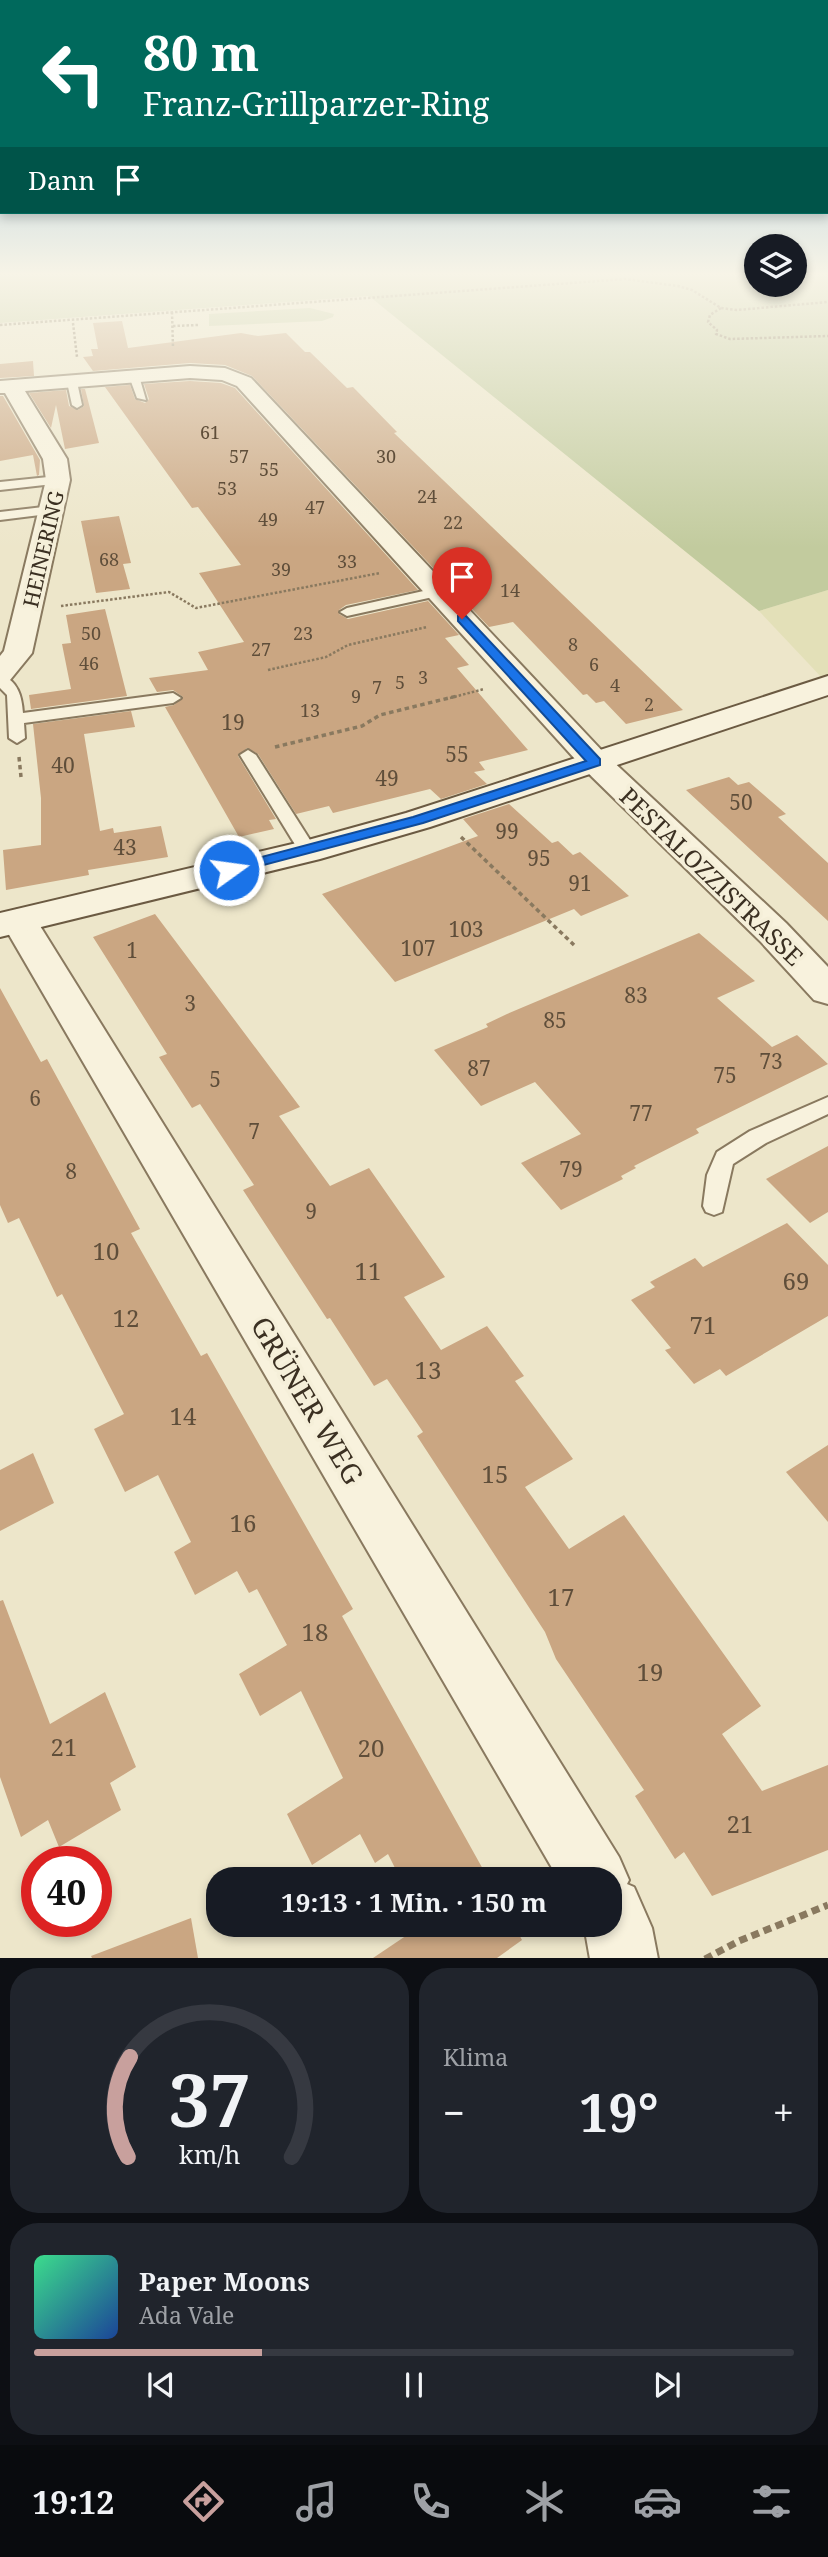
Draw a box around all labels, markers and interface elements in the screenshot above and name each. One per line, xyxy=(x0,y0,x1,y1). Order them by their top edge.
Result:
text: 80 m xyxy=(143,19,259,85)
icon: left xyxy=(28,28,119,119)
text: Franz-Grillparzer-Ring xyxy=(143,82,490,125)
icon: arrive xyxy=(109,161,147,199)
text: Dann xyxy=(28,162,95,198)
map controls xyxy=(744,234,807,297)
button: layers xyxy=(744,234,807,297)
house number: 61 xyxy=(200,420,220,444)
house number: 57 xyxy=(229,444,249,468)
house number: 30 xyxy=(376,444,396,468)
house number: 55 xyxy=(259,457,279,481)
house number: 53 xyxy=(217,476,237,500)
house number: 24 xyxy=(417,484,437,508)
street label: HEINERING xyxy=(16,488,70,610)
house number: 47 xyxy=(305,495,325,519)
house number: 49 xyxy=(258,507,278,531)
house number: 22 xyxy=(443,510,463,534)
house number: 68 xyxy=(99,547,119,571)
pin xyxy=(432,547,492,619)
house number: 33 xyxy=(337,549,357,573)
house number: 39 xyxy=(271,557,291,581)
icon: arrive xyxy=(443,558,481,596)
house number: 14 xyxy=(500,578,520,602)
house number: 50 xyxy=(81,621,101,645)
house number: 23 xyxy=(293,621,313,645)
house number: 8 xyxy=(568,632,578,656)
house number: 27 xyxy=(251,637,271,661)
house number: 46 xyxy=(79,651,99,675)
house number: 6 xyxy=(589,652,599,676)
house number: 3 xyxy=(418,665,428,689)
house number: 5 xyxy=(395,670,405,694)
house number: 4 xyxy=(610,673,620,697)
house number: 7 xyxy=(372,675,382,699)
house number: 9 xyxy=(351,684,361,708)
house number: 2 xyxy=(644,692,654,716)
house number: 13 xyxy=(300,698,320,722)
house number: 19 xyxy=(221,708,245,736)
house number: 55 xyxy=(445,740,469,768)
house number: 40 xyxy=(51,751,75,779)
house number: 49 xyxy=(375,764,399,792)
street label: PESTALOZZISTRASSE xyxy=(613,780,811,972)
house number: 50 xyxy=(729,788,753,816)
house number: 99 xyxy=(495,817,519,845)
house number: 43 xyxy=(113,833,137,861)
position arrow xyxy=(192,833,266,907)
house number: 95 xyxy=(527,844,551,872)
house number: 91 xyxy=(568,869,592,897)
house number: 103 xyxy=(448,915,484,943)
house number: 107 xyxy=(400,934,436,962)
house number: 1 xyxy=(126,936,138,964)
house number: 83 xyxy=(624,981,648,1009)
house number: 3 xyxy=(184,989,196,1017)
house number: 85 xyxy=(543,1006,567,1034)
house number: 73 xyxy=(759,1047,783,1075)
house number: 87 xyxy=(467,1054,491,1082)
house number: 75 xyxy=(713,1061,737,1089)
house number: 5 xyxy=(209,1065,221,1093)
house number: 6 xyxy=(29,1084,41,1112)
house number: 77 xyxy=(629,1099,653,1127)
house number: 7 xyxy=(248,1117,260,1145)
house number: 79 xyxy=(559,1155,583,1183)
house number: 8 xyxy=(65,1157,77,1185)
house number: 9 xyxy=(305,1197,317,1225)
house number: 10 xyxy=(93,1234,119,1267)
house number: 11 xyxy=(355,1254,381,1287)
house number: 69 xyxy=(783,1264,809,1297)
house number: 12 xyxy=(113,1301,139,1334)
house number: 71 xyxy=(690,1308,716,1341)
street label: GRÜNER WEG xyxy=(243,1309,373,1491)
house number: 13 xyxy=(415,1353,441,1386)
house number: 14 xyxy=(170,1399,197,1432)
house number: 15 xyxy=(482,1457,508,1490)
house number: 16 xyxy=(230,1506,256,1539)
house number: 17 xyxy=(548,1580,574,1613)
house number: 18 xyxy=(302,1615,328,1648)
house number: 19 xyxy=(637,1655,663,1688)
house number: 21 xyxy=(51,1730,77,1763)
house number: 20 xyxy=(358,1731,384,1764)
house number: 21 xyxy=(727,1807,753,1840)
speed limit sign: 40 xyxy=(21,1846,112,1937)
text: 19:13 · 1 Min. · 150 m xyxy=(281,1884,547,1920)
text: Klima xyxy=(443,2041,508,2073)
text: 37 xyxy=(168,2049,251,2148)
text: 19° xyxy=(579,2076,659,2147)
text: − xyxy=(443,2086,465,2138)
text: + xyxy=(773,2086,794,2138)
text: km/h xyxy=(179,2136,240,2170)
text: Paper Moons xyxy=(139,2263,310,2299)
text: Ada Vale xyxy=(139,2299,234,2331)
icon: previous xyxy=(142,2366,180,2404)
icon: pause xyxy=(395,2366,433,2404)
icon: next xyxy=(648,2366,686,2404)
icon: directions xyxy=(179,2477,228,2526)
icon: music xyxy=(292,2477,341,2526)
icon: phone xyxy=(406,2477,455,2526)
icon: climate xyxy=(520,2477,569,2526)
icon: car xyxy=(633,2477,682,2526)
icon: filters xyxy=(747,2477,796,2526)
text: 19:12 xyxy=(32,2480,114,2523)

